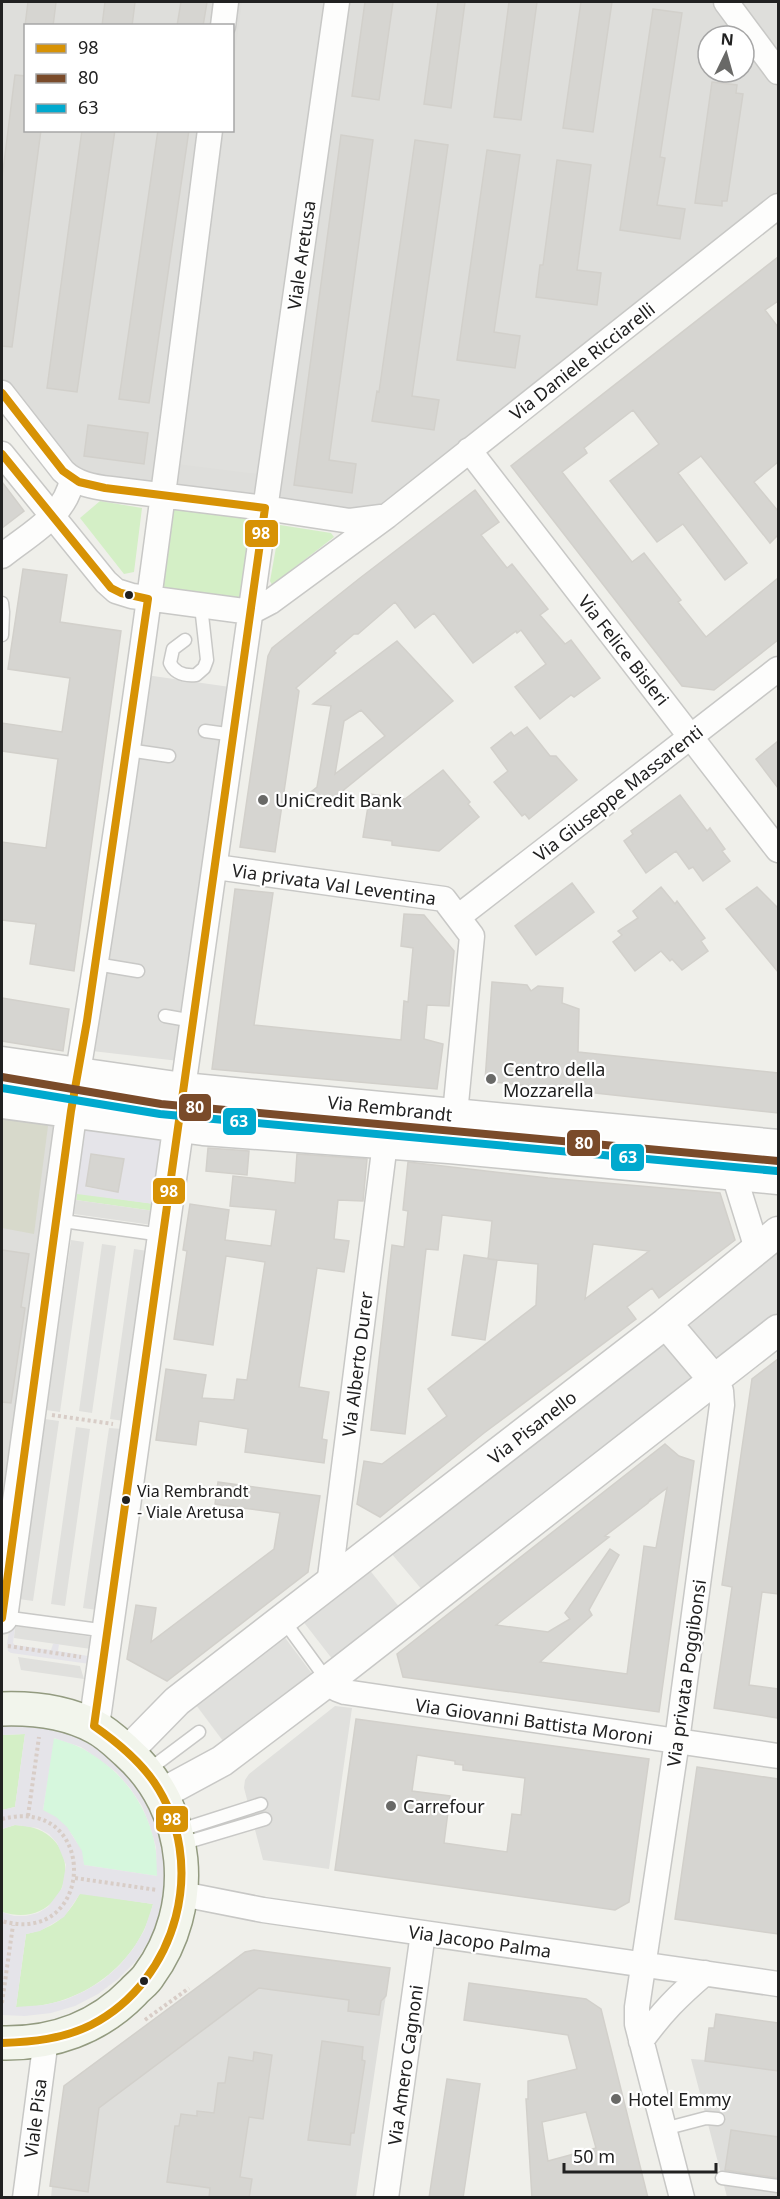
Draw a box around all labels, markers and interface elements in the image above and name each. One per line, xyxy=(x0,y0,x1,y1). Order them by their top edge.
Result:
legend xyxy=(24,24,234,132)
north arrow xyxy=(696,24,756,84)
text: N xyxy=(720,28,735,51)
text: 98 xyxy=(78,35,99,59)
text: 80 xyxy=(78,65,99,89)
text: 63 xyxy=(78,95,99,119)
street label: Viale Aretusa xyxy=(281,199,321,311)
street label: Via Daniele Ricciarelli xyxy=(505,297,659,425)
line badge: 98 xyxy=(244,519,279,548)
text: 98 xyxy=(252,522,270,544)
unlabelled marker xyxy=(123,589,135,601)
street label: Via Felice Bisleri xyxy=(573,590,675,710)
street label: Via Giuseppe Massarenti xyxy=(529,719,707,867)
place label: UniCredit Bank xyxy=(275,788,402,812)
marker: UniCredit Bank xyxy=(256,793,270,807)
street label: Via privata Val Leventina xyxy=(230,858,438,910)
place label: Centro della Mozzarella xyxy=(503,1057,605,1102)
marker: Centro della Mozzarella xyxy=(484,1072,498,1086)
street label: Via Rembrandt xyxy=(326,1090,454,1127)
line badge: 80 xyxy=(178,1093,212,1122)
text: 80 xyxy=(186,1096,204,1118)
line badge: 63 xyxy=(222,1107,257,1136)
text: 63 xyxy=(230,1110,248,1132)
line badge: 80 xyxy=(566,1129,601,1157)
text: 80 xyxy=(575,1132,593,1154)
line badge: 63 xyxy=(610,1143,645,1172)
text: 63 xyxy=(619,1146,637,1168)
line badge: 98 xyxy=(152,1177,186,1205)
text: 98 xyxy=(160,1180,178,1202)
street label: Via Alberto Durer xyxy=(336,1290,378,1438)
street label: Via Pisanello xyxy=(483,1385,581,1469)
place label: Via Rembrandt - Viale Aretusa xyxy=(137,1480,249,1523)
marker: Via Rembrandt - Viale Aretusa xyxy=(120,1494,132,1506)
street label: Via privata Poggibonsi xyxy=(661,1578,711,1768)
street label: Via Giovanni Battista Moroni xyxy=(414,1692,654,1750)
place label: Carrefour xyxy=(403,1794,485,1818)
marker: Carrefour xyxy=(384,1799,398,1813)
line badge: 98 xyxy=(155,1805,189,1833)
text: 98 xyxy=(163,1808,181,1830)
street label: Via Jacopo Palma xyxy=(407,1919,553,1963)
unlabelled marker xyxy=(138,1975,150,1987)
street label: Via Amero Cagnoni xyxy=(382,1983,428,2147)
street label: Viale Pisa xyxy=(18,2077,52,2159)
place label: Hotel Emmy xyxy=(628,2087,732,2111)
marker: Hotel Emmy xyxy=(609,2092,623,2106)
scale bar xyxy=(564,2136,716,2174)
text: 50 m xyxy=(573,2144,615,2168)

